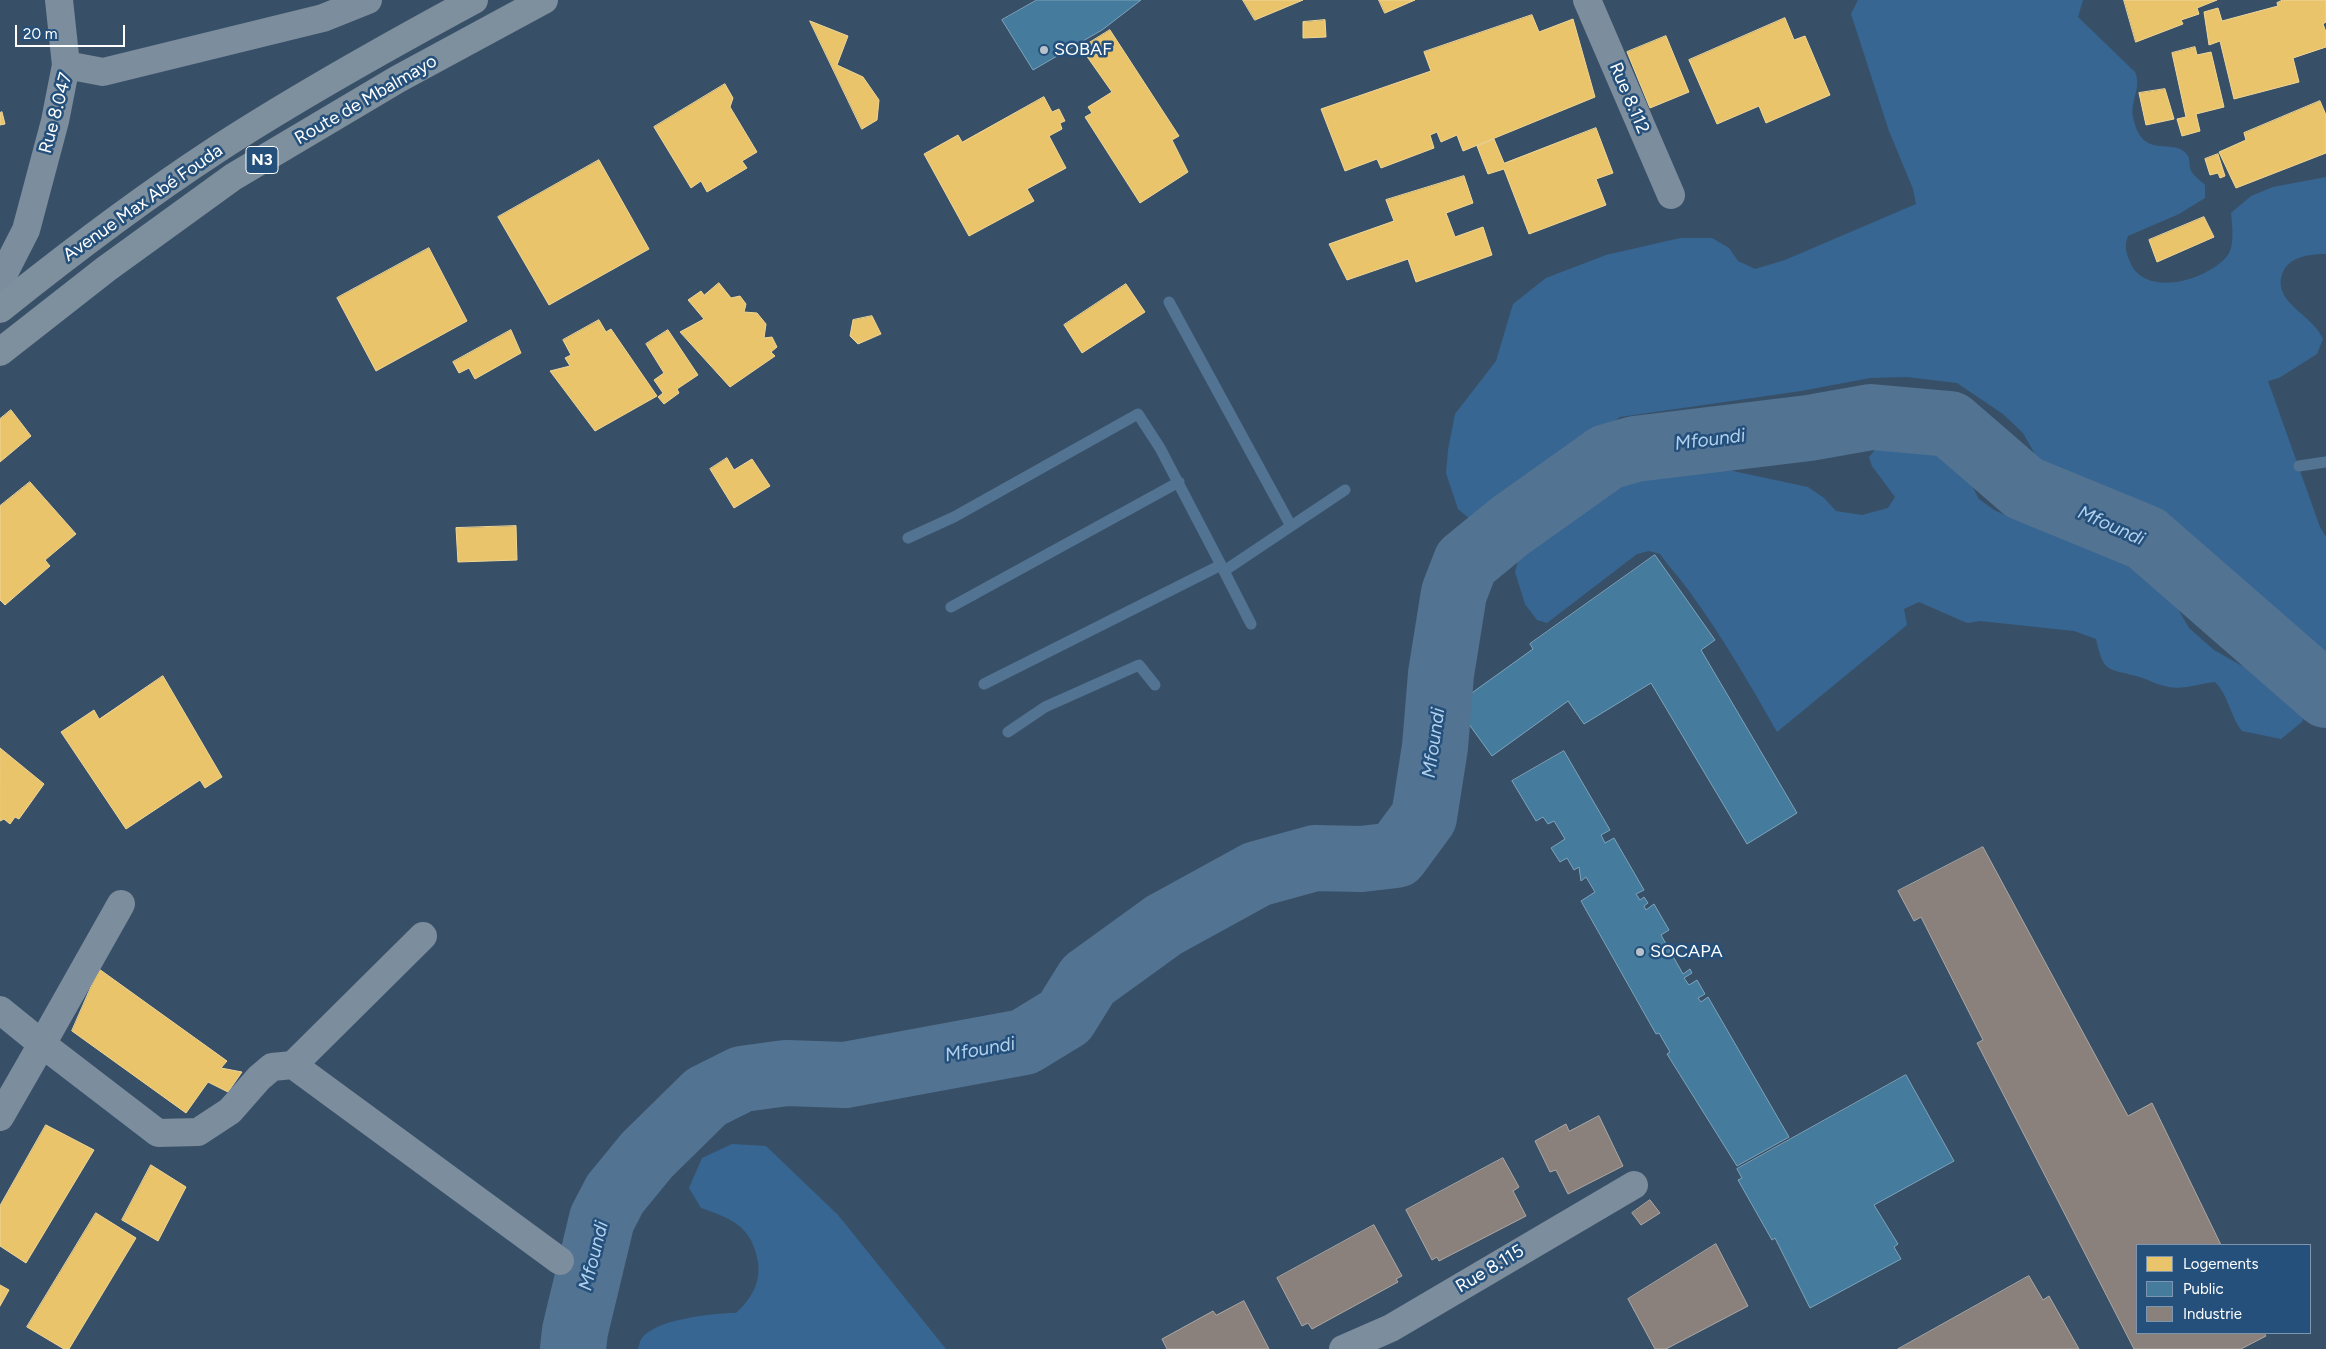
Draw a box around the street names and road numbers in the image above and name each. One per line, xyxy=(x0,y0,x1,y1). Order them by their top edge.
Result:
street label: Route de Mbalmayo xyxy=(291,51,441,149)
street label: Rue 8.112 xyxy=(1604,59,1654,137)
street label: Rue 8.047 xyxy=(35,70,77,156)
street label: Avenue Max Abé Fouda xyxy=(59,140,227,266)
road number: N3 xyxy=(246,146,278,174)
street label: Rue 8.115 xyxy=(1452,1240,1528,1298)

